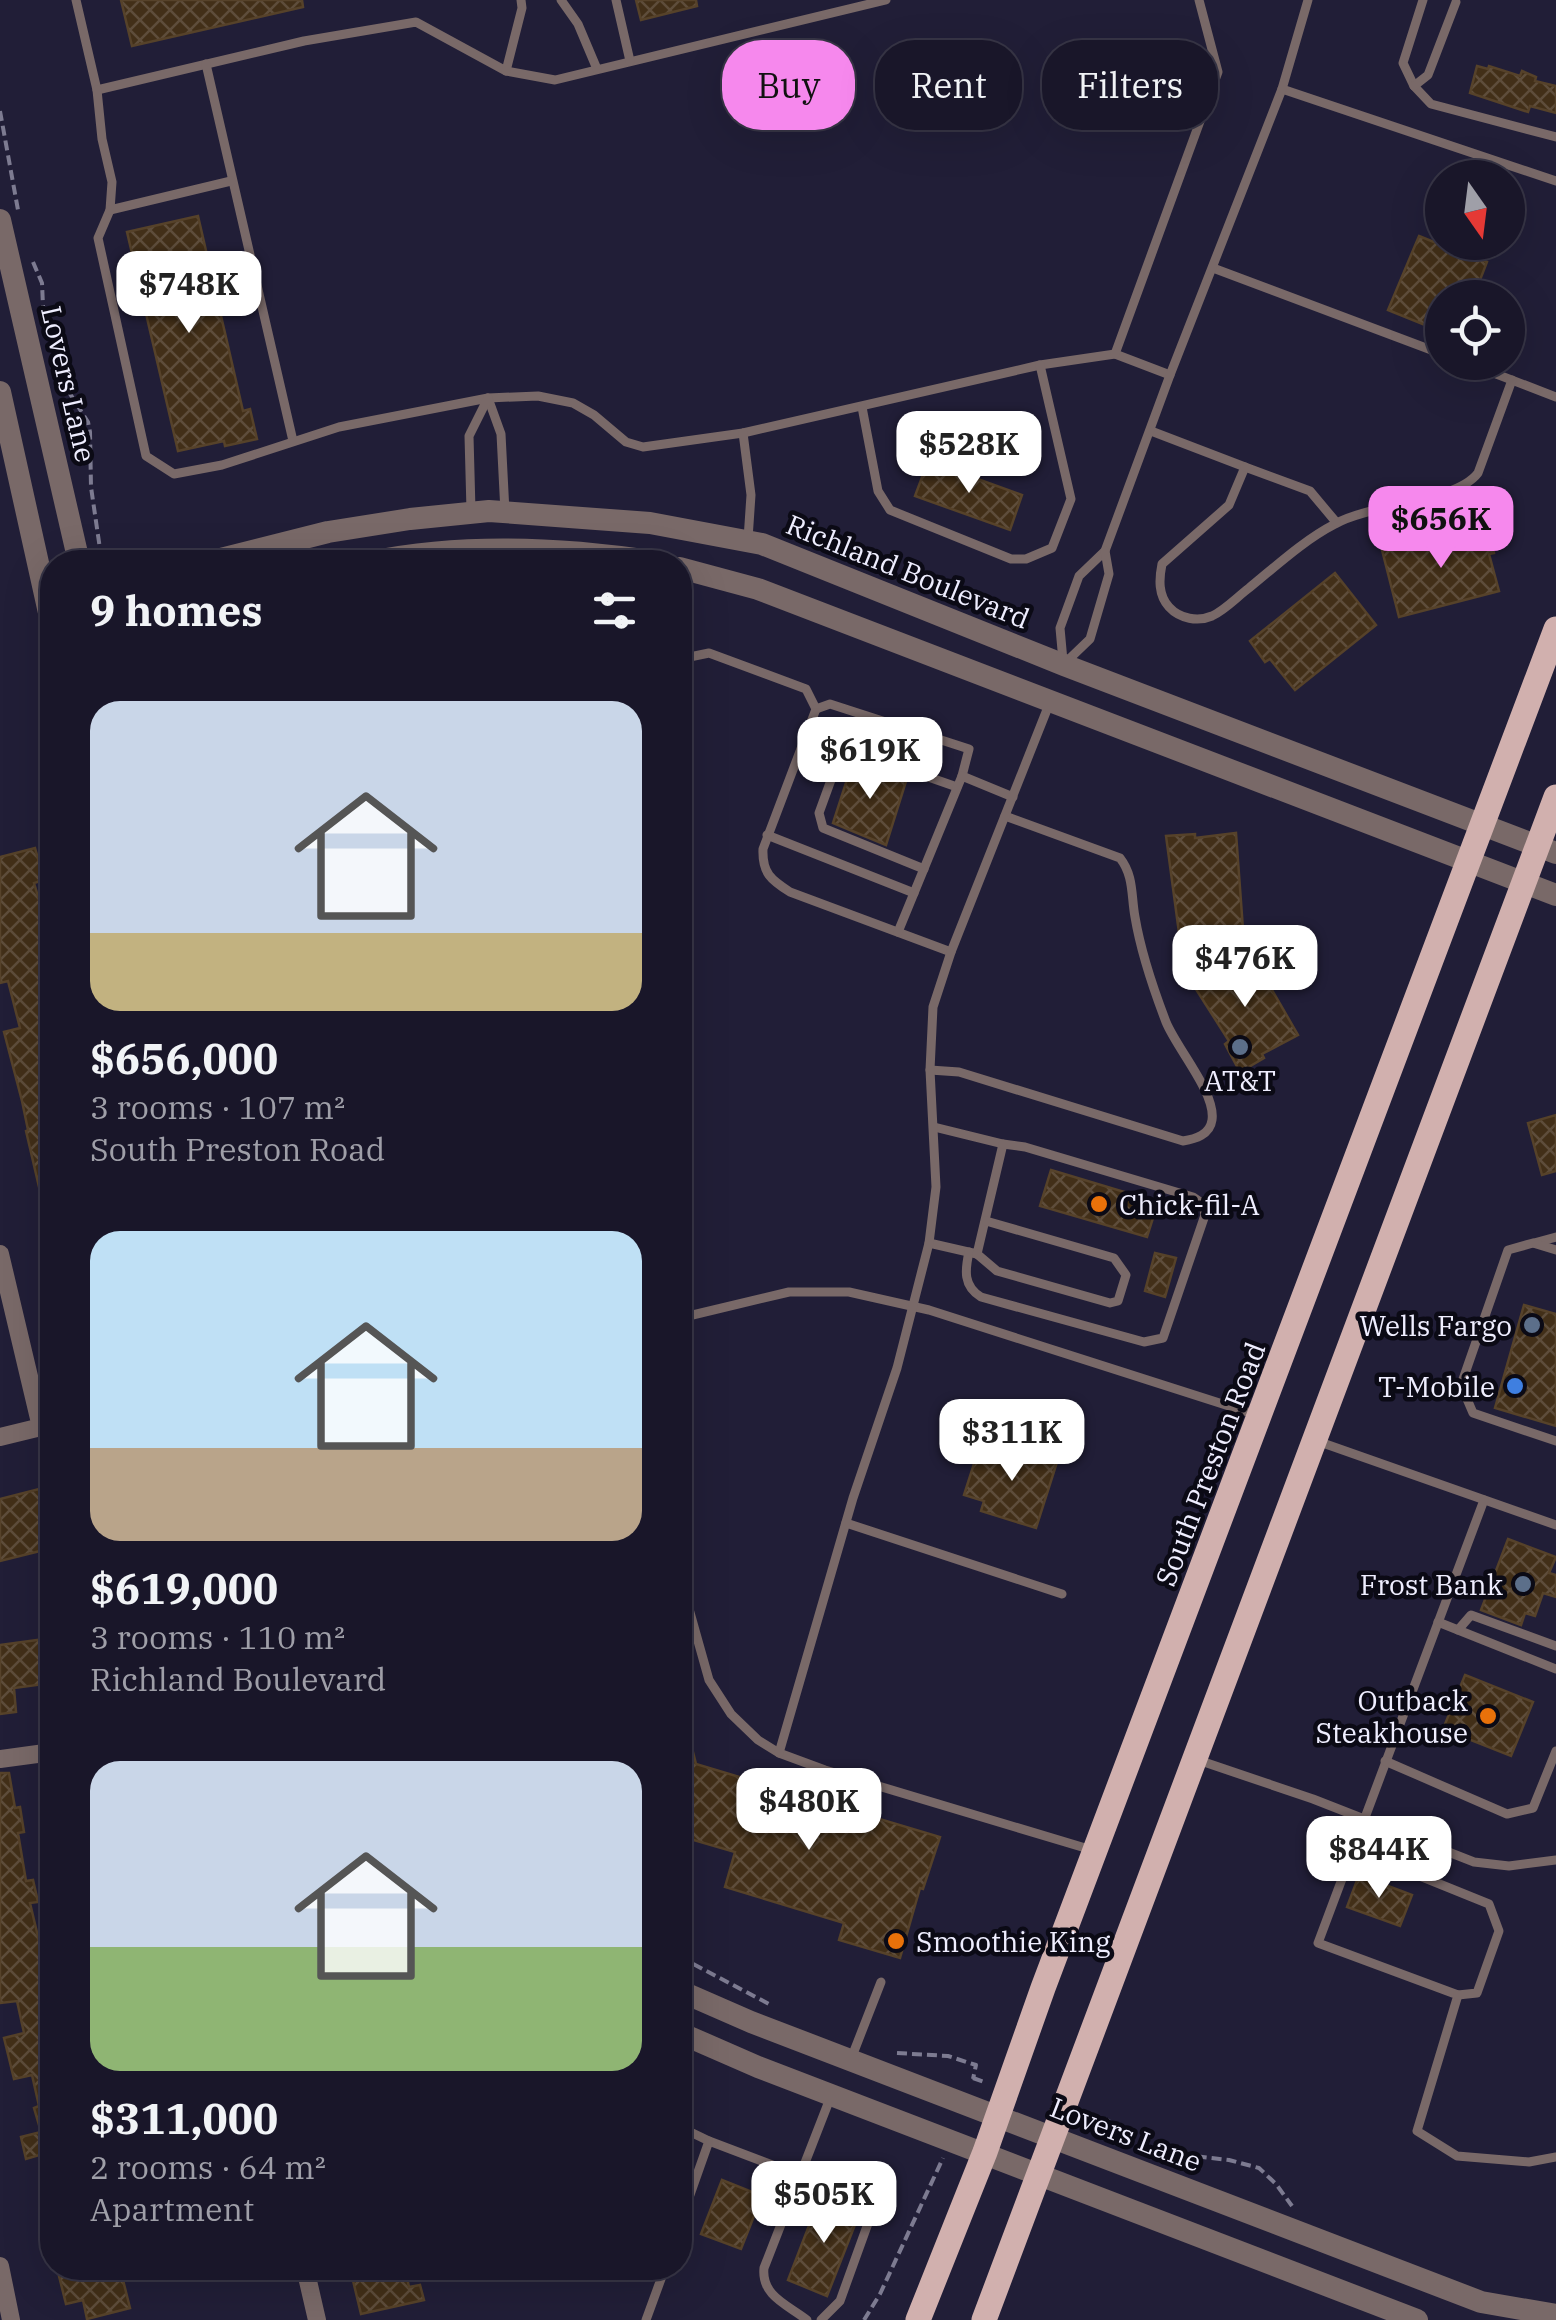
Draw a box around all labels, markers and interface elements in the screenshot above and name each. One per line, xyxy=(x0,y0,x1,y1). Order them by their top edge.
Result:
chip: Buy xyxy=(722,40,855,130)
chip: Rent xyxy=(875,40,1022,130)
chip: Filters xyxy=(1042,40,1218,130)
north arrow xyxy=(1425,160,1525,260)
map controls xyxy=(1425,160,1525,380)
pin: $748K xyxy=(119,251,259,336)
text: $748K xyxy=(138,262,240,304)
button: locate xyxy=(1425,280,1525,380)
street label: Lovers Lane xyxy=(33,302,105,466)
pin: $528K xyxy=(899,411,1039,496)
text: $528K xyxy=(918,422,1020,464)
pin: $656K xyxy=(1371,486,1511,571)
text: $656K xyxy=(1390,497,1492,539)
street label: Richland Boulevard xyxy=(781,505,1035,637)
text: 9 homes xyxy=(90,583,263,638)
icon: filters xyxy=(587,583,642,638)
pin: $619K xyxy=(800,717,940,802)
text: $619K xyxy=(819,728,921,770)
icon: home xyxy=(276,766,456,946)
pin: $476K xyxy=(1175,925,1315,1010)
text: $476K xyxy=(1194,936,1296,978)
text: $656,000 xyxy=(90,1031,278,1086)
marker: AT&T xyxy=(1229,1036,1251,1058)
place label: AT&T xyxy=(1204,1062,1276,1099)
text: 3 rooms · 107 m² xyxy=(90,1086,345,1128)
text: South Preston Road xyxy=(90,1128,385,1170)
place label: Chick-fil-A xyxy=(1119,1186,1260,1223)
marker: Chick-fil-A xyxy=(1088,1193,1110,1215)
icon: home xyxy=(276,1296,456,1476)
place label: Wells Fargo xyxy=(1359,1307,1512,1344)
marker: Wells Fargo xyxy=(1521,1314,1543,1336)
street label: South Preston Road xyxy=(1146,1337,1274,1591)
place label: T-Mobile xyxy=(1378,1368,1495,1405)
marker: T-Mobile xyxy=(1504,1375,1526,1397)
pin: $311K xyxy=(942,1399,1082,1484)
text: $311K xyxy=(961,1410,1063,1452)
text: $619,000 xyxy=(90,1561,278,1616)
place label: Frost Bank xyxy=(1360,1566,1504,1603)
marker: Frost Bank xyxy=(1512,1573,1534,1595)
text: 3 rooms · 110 m² xyxy=(90,1616,345,1658)
text: Richland Boulevard xyxy=(90,1658,386,1700)
place label: Outback Steakhouse xyxy=(1315,1682,1469,1751)
marker: Outback Steakhouse xyxy=(1477,1705,1499,1727)
pin: $480K xyxy=(739,1768,879,1853)
text: $480K xyxy=(758,1779,860,1821)
pin: $844K xyxy=(1309,1816,1449,1901)
icon: home xyxy=(276,1826,456,2006)
text: $844K xyxy=(1328,1827,1430,1869)
place label: Smoothie King xyxy=(916,1923,1110,1960)
marker: Smoothie King xyxy=(885,1930,907,1952)
street label: Lovers Lane xyxy=(1045,2088,1207,2180)
text: $311,000 xyxy=(90,2091,278,2146)
text: 2 rooms · 64 m² xyxy=(90,2146,326,2188)
pin: $505K xyxy=(754,2161,894,2246)
text: $505K xyxy=(773,2172,875,2214)
text: Apartment xyxy=(90,2188,254,2230)

